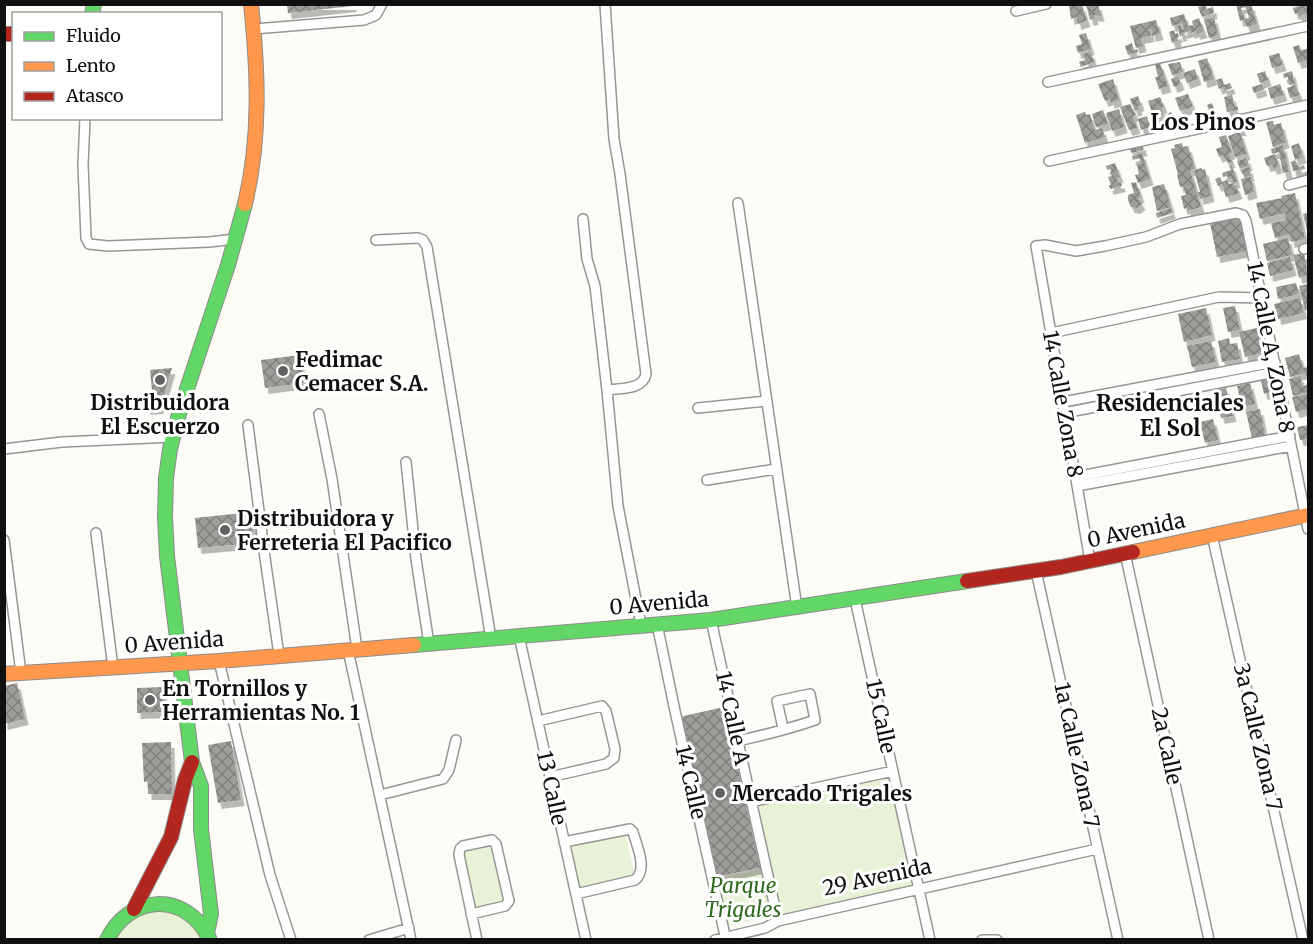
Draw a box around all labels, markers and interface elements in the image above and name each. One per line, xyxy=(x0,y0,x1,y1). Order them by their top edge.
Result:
legend xyxy=(12,12,222,120)
text: Fluido xyxy=(66,24,121,47)
text: Lento xyxy=(66,54,116,77)
text: Atasco xyxy=(65,84,124,107)
district label: Los Pinos xyxy=(1150,108,1256,136)
street label: 14 Calle A, Zona 8 xyxy=(1241,259,1301,435)
street label: 14 Calle Zona 8 xyxy=(1037,328,1089,480)
place label: Fedimac Cemacer S.A. xyxy=(295,346,429,397)
marker: Fedimac Cemacer S.A. xyxy=(276,364,290,378)
marker: Distribuidora El Escuerzo xyxy=(153,373,167,387)
place label: Distribuidora El Escuerzo xyxy=(90,389,230,440)
district label: Residenciales El Sol xyxy=(1096,389,1244,442)
place label: Distribuidora y Ferreteria El Pacifico xyxy=(237,505,452,556)
street label: 0 Avenida xyxy=(1085,506,1187,554)
marker: Distribuidora y Ferreteria El Pacifico xyxy=(218,523,232,537)
street label: 0 Avenida xyxy=(608,585,710,621)
street label: 0 Avenida xyxy=(123,625,225,659)
street label: 3a Calle Zona 7 xyxy=(1228,661,1288,813)
street label: 14 Calle A xyxy=(710,669,756,768)
place label: En Tornillos y Herramientas No. 1 xyxy=(162,675,360,726)
street label: 15 Calle xyxy=(860,676,902,756)
street label: 1a Calle Zona 7 xyxy=(1048,680,1106,830)
marker: En Tornillos y Herramientas No. 1 xyxy=(143,693,157,707)
street label: 2a Calle xyxy=(1146,705,1188,787)
street label: 14 Calle xyxy=(669,742,713,822)
street label: 13 Calle xyxy=(531,748,573,828)
place label: Mercado Trigales xyxy=(732,780,913,807)
marker: Mercado Trigales xyxy=(713,786,727,800)
street label: 29 Avenida xyxy=(820,852,934,902)
park label: Parque Trigales xyxy=(705,872,782,923)

